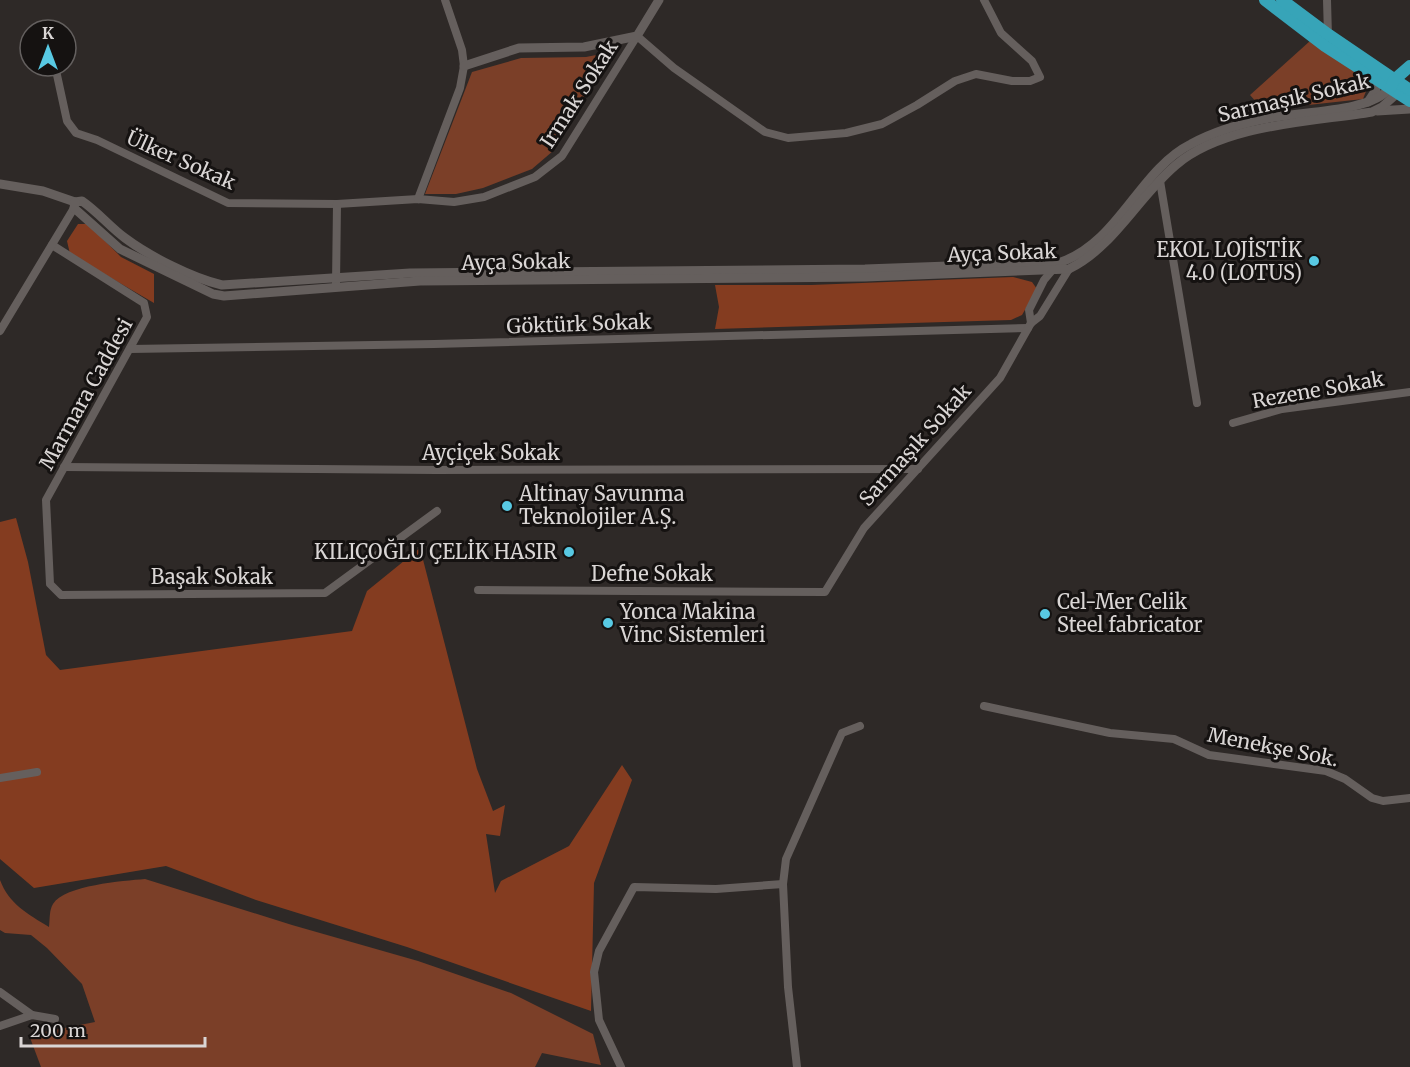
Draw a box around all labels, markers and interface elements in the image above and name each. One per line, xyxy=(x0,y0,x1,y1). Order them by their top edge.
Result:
north arrow xyxy=(18,18,78,78)
text: K xyxy=(42,23,54,43)
street label: Irmak Sokak xyxy=(534,35,623,152)
street label: Sarmaşık Sokak xyxy=(1215,68,1373,127)
street label: Ülker Sokak xyxy=(123,124,240,195)
place label: EKOL LOJİSTİK 4.0 (LOTUS) xyxy=(1156,237,1303,285)
street label: Ayça Sokak xyxy=(946,238,1057,267)
street label: Ayça Sokak xyxy=(460,248,571,275)
marker: EKOL LOJİSTİK 4.0 (LOTUS) xyxy=(1307,254,1321,268)
street label: Göktürk Sokak xyxy=(506,308,652,339)
street label: Marmara Caddesi xyxy=(34,314,138,474)
street label: Rezene Sokak xyxy=(1250,366,1386,413)
street label: Sarmaşık Sokak xyxy=(853,378,976,511)
street label: Ayçiçek Sokak xyxy=(421,440,560,465)
place label: Altinay Savunma Teknolojiler A.Ş. xyxy=(518,481,685,529)
marker: Altinay Savunma Teknolojiler A.Ş. xyxy=(500,499,514,513)
place label: KILIÇOĞLU ÇELİK HASIR xyxy=(314,538,557,564)
marker: KILIÇOĞLU ÇELİK HASIR xyxy=(562,545,576,559)
street label: Defne Sokak xyxy=(591,561,713,586)
street label: Başak Sokak xyxy=(151,564,274,589)
place label: Cel-Mer Celik Steel fabricator xyxy=(1057,589,1203,637)
place label: Yonca Makina Vinc Sistemleri xyxy=(619,599,765,647)
marker: Cel-Mer Celik Steel fabricator xyxy=(1038,607,1052,621)
marker: Yonca Makina Vinc Sistemleri xyxy=(601,616,615,630)
street label: Menekşe Sok. xyxy=(1206,722,1341,771)
scale bar xyxy=(21,1010,206,1048)
text: 200 m xyxy=(30,1019,86,1042)

